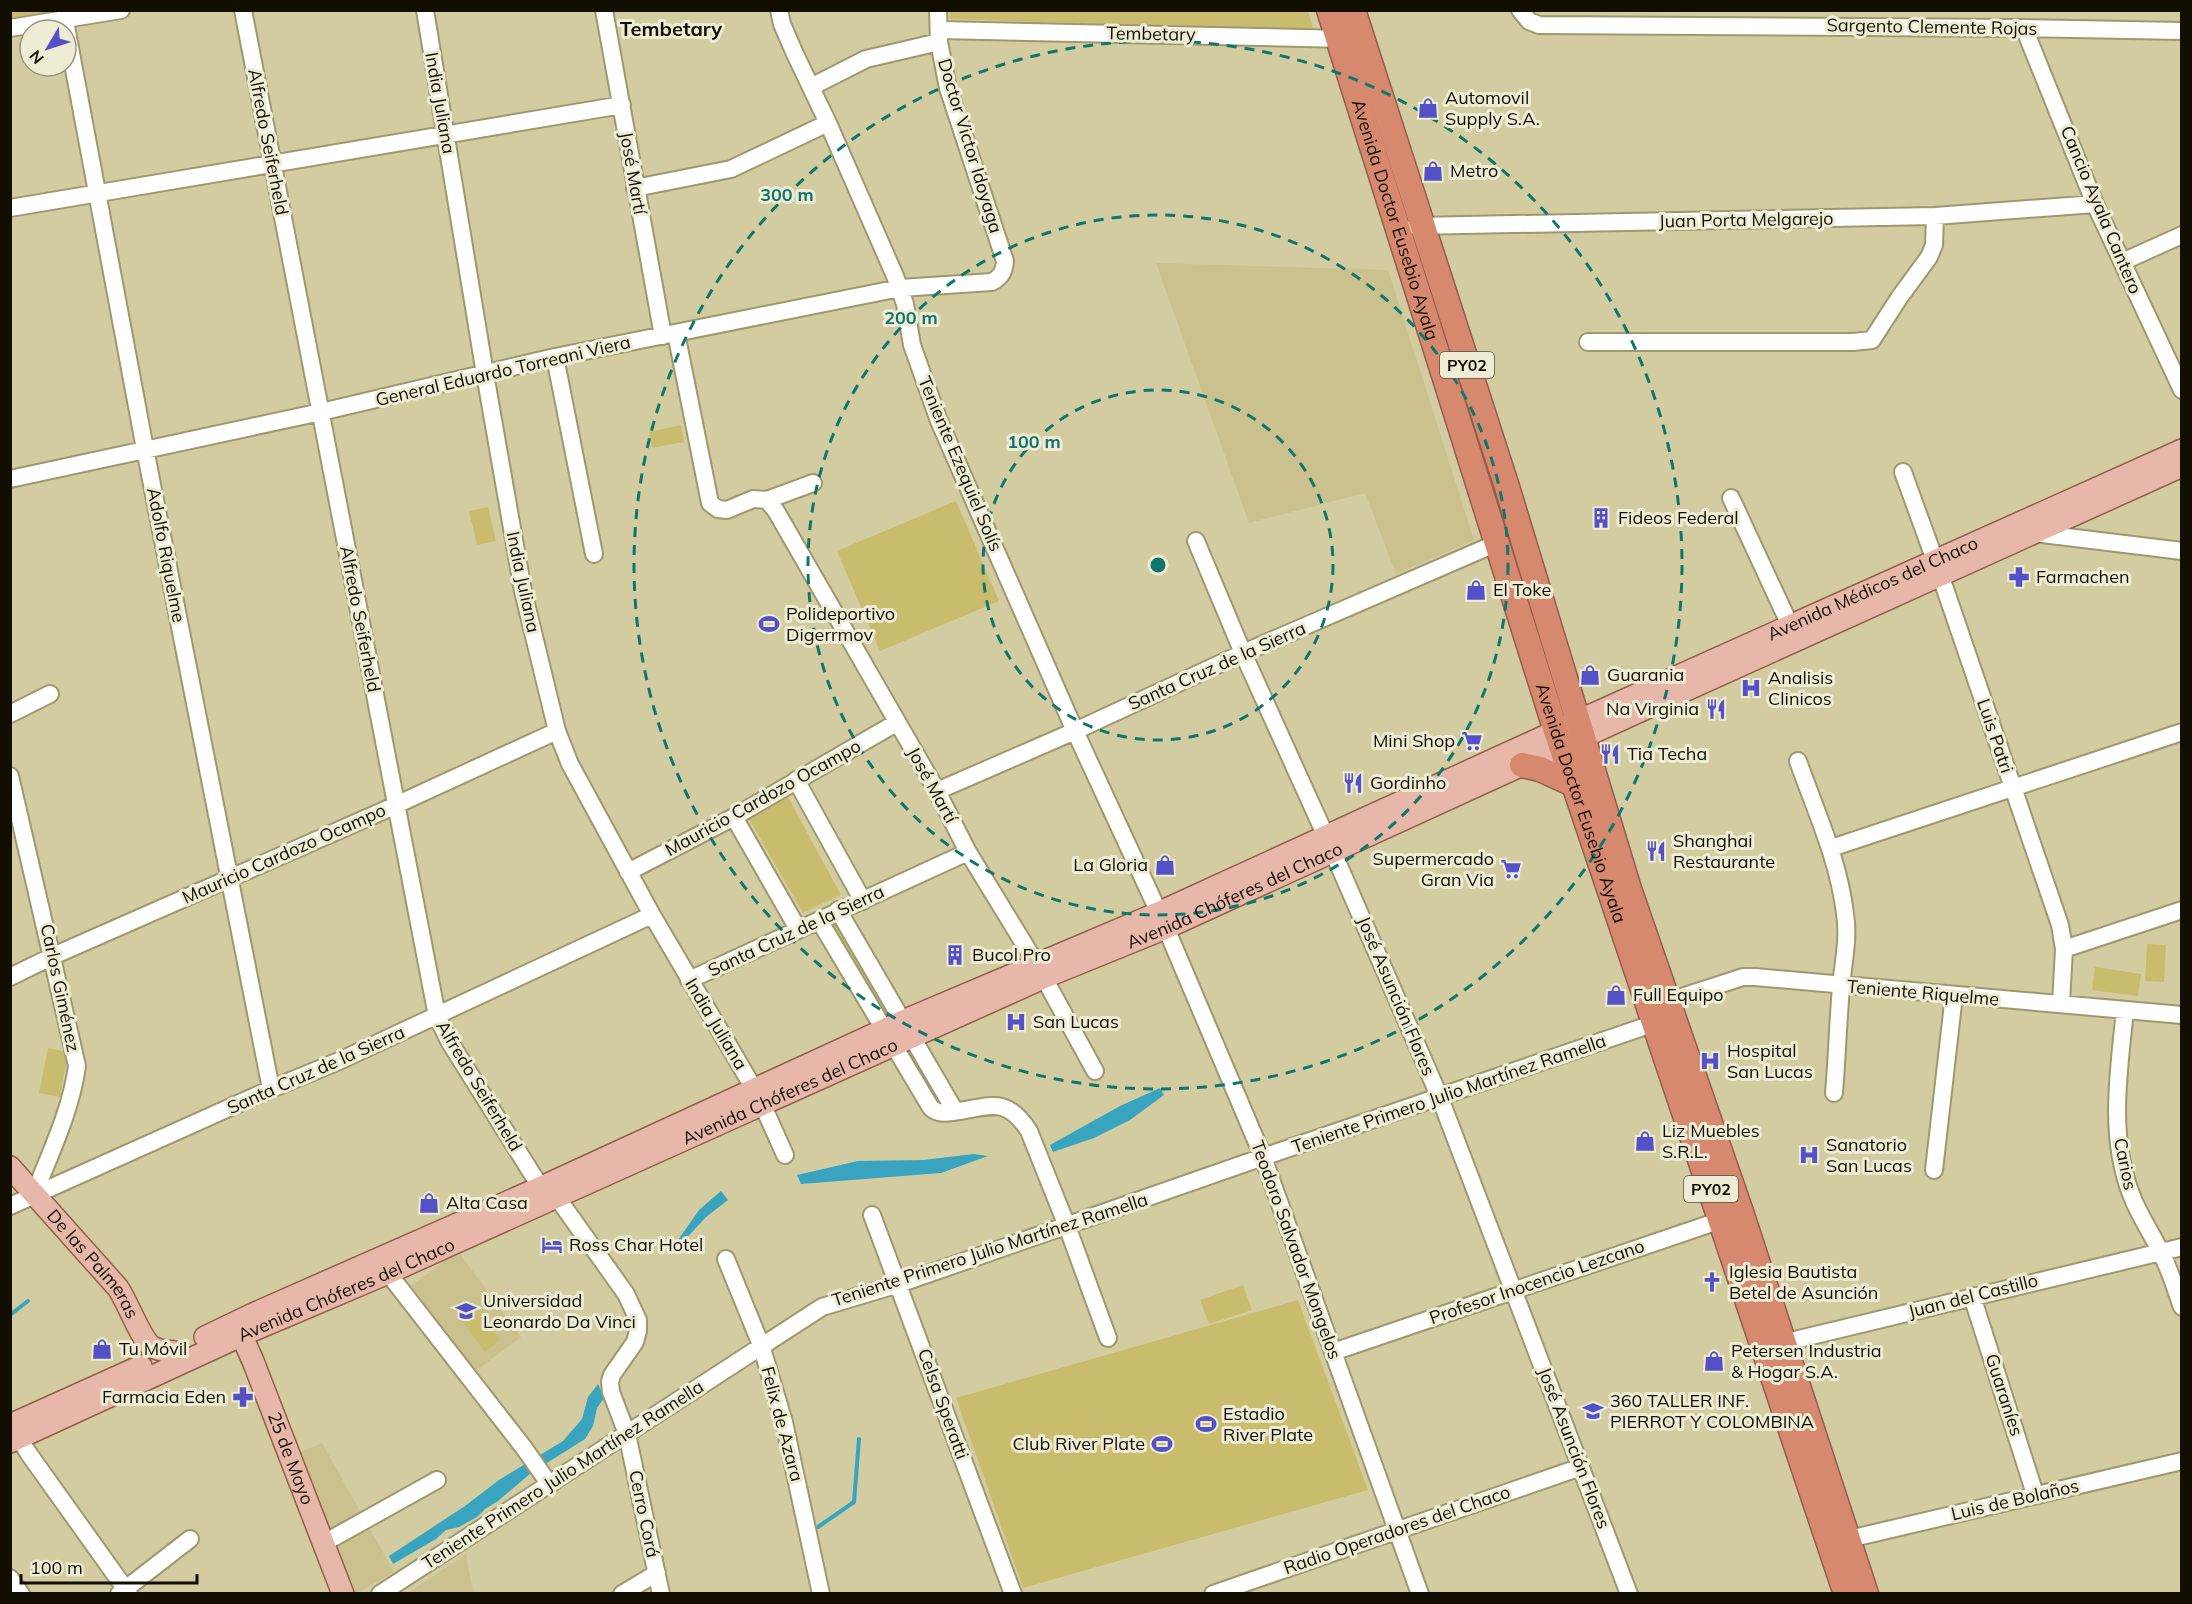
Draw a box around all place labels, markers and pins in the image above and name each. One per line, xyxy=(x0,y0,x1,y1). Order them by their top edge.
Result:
place label: Automovil Supply S.A. xyxy=(1445,86,1540,130)
shop icon: Automovil Supply S.A. xyxy=(1416,96,1440,120)
shop icon: Metro xyxy=(1421,159,1445,183)
place label: Metro xyxy=(1450,159,1498,182)
building icon: Fideos Federal xyxy=(1589,506,1613,530)
place label: Fideos Federal xyxy=(1618,506,1739,529)
centre of rings xyxy=(1148,555,1168,575)
pharmacy icon: Farmachen xyxy=(2007,565,2031,589)
place label: Farmachen xyxy=(2036,565,2130,588)
shop icon: El Toke xyxy=(1464,578,1488,602)
place label: El Toke xyxy=(1493,578,1551,601)
place label: Polideportivo Digerrmov xyxy=(786,602,895,646)
sports icon: Polideportivo Digerrmov xyxy=(757,612,781,636)
shop icon: Guarania xyxy=(1578,663,1602,687)
place label: Guarania xyxy=(1607,663,1684,686)
place label: Analisis Clinicos xyxy=(1768,666,1833,710)
hospital icon: Analisis Clinicos xyxy=(1739,676,1763,700)
place label: Na Virginia xyxy=(1606,697,1699,720)
restaurant icon: Na Virginia xyxy=(1704,697,1728,721)
place label: Mini Shop xyxy=(1373,729,1455,752)
supermarket icon: Mini Shop xyxy=(1460,729,1484,753)
restaurant icon: Tia Techa xyxy=(1598,742,1622,766)
place label: Tia Techa xyxy=(1627,742,1707,765)
restaurant icon: Gordinho xyxy=(1341,771,1365,795)
place label: Gordinho xyxy=(1370,771,1446,794)
place label: Shanghai Restaurante xyxy=(1673,829,1775,873)
restaurant icon: Shanghai Restaurante xyxy=(1644,839,1668,863)
place label: Supermercado Gran Via xyxy=(1373,847,1494,891)
place label: La Gloria xyxy=(1073,853,1148,876)
shop icon: La Gloria xyxy=(1153,853,1177,877)
supermarket icon: Supermercado Gran Via xyxy=(1499,857,1523,881)
building icon: Bucol Pro xyxy=(943,943,967,967)
place label: Bucol Pro xyxy=(972,943,1051,966)
shop icon: Full Equipo xyxy=(1604,983,1628,1007)
place label: Full Equipo xyxy=(1633,983,1724,1006)
hospital icon: San Lucas xyxy=(1004,1010,1028,1034)
place label: San Lucas xyxy=(1033,1010,1119,1033)
place label: Hospital San Lucas xyxy=(1727,1039,1813,1083)
hospital icon: Hospital San Lucas xyxy=(1698,1049,1722,1073)
place label: Liz Muebles S.R.L. xyxy=(1662,1119,1760,1163)
shop icon: Liz Muebles S.R.L. xyxy=(1633,1129,1657,1153)
place label: Sanatorio San Lucas xyxy=(1826,1133,1912,1177)
hospital icon: Sanatorio San Lucas xyxy=(1797,1143,1821,1167)
shop icon: Alta Casa xyxy=(417,1191,441,1215)
place label: Alta Casa xyxy=(446,1191,528,1214)
hotel icon: Ross Char Hotel xyxy=(540,1233,564,1257)
place label: Ross Char Hotel xyxy=(569,1233,703,1256)
place label: Iglesia Bautista Betel de Asunción xyxy=(1729,1260,1878,1304)
church icon: Iglesia Bautista Betel de Asunción xyxy=(1700,1270,1724,1294)
place label: Universidad Leonardo Da Vinci xyxy=(483,1289,636,1333)
school or university icon: Universidad Leonardo Da Vinci xyxy=(454,1299,478,1323)
shop icon: Tu Móvil xyxy=(90,1337,114,1361)
place label: Tu Móvil xyxy=(119,1337,187,1360)
place label: Petersen Industria & Hogar S.A. xyxy=(1731,1339,1882,1383)
shop icon: Petersen Industria & Hogar S.A. xyxy=(1702,1349,1726,1373)
place label: Farmacia Eden xyxy=(102,1385,226,1408)
pharmacy icon: Farmacia Eden xyxy=(231,1385,255,1409)
place label: 360 TALLER INF. PIERROT Y COLOMBINA xyxy=(1610,1389,1814,1433)
school or university icon: 360 TALLER INF. PIERROT Y COLOMBINA xyxy=(1581,1399,1605,1423)
place label: Estadio River Plate xyxy=(1223,1402,1313,1446)
sports icon: Estadio River Plate xyxy=(1194,1412,1218,1436)
place label: Club River Plate xyxy=(1013,1432,1145,1455)
sports icon: Club River Plate xyxy=(1150,1432,1174,1456)

